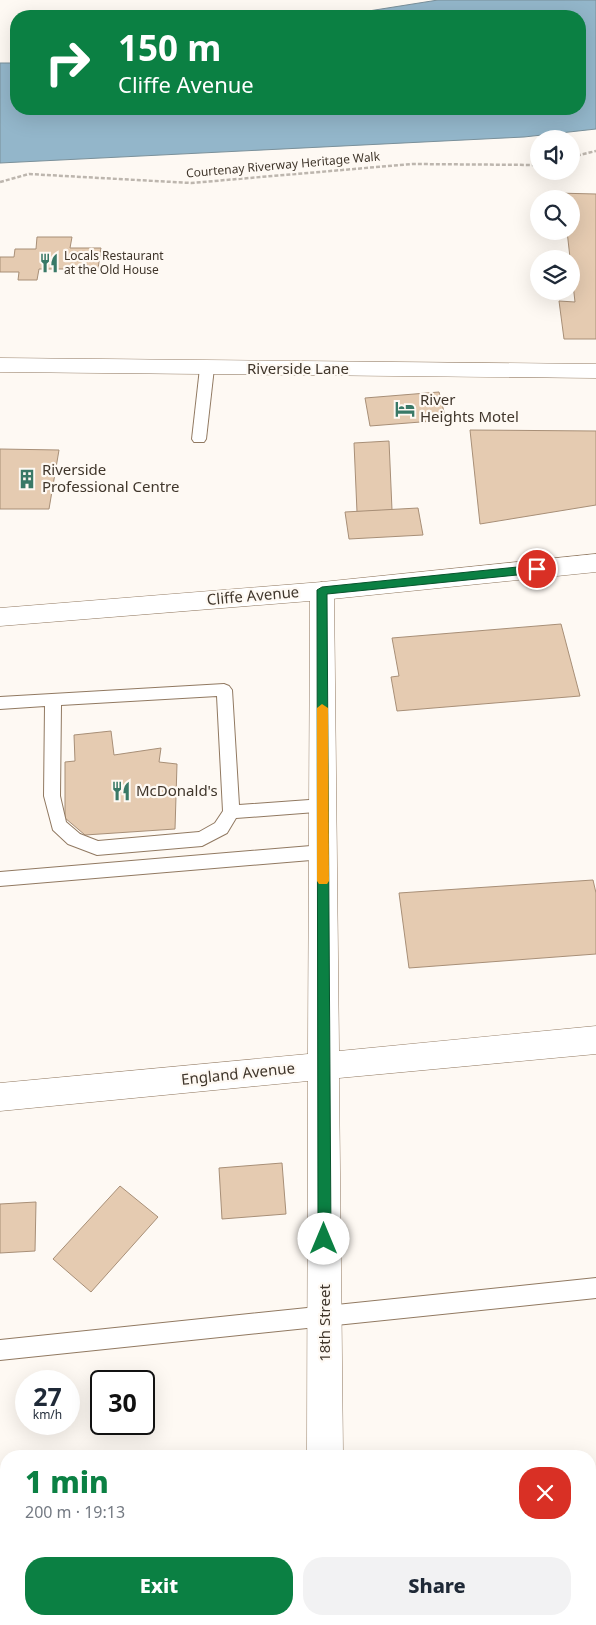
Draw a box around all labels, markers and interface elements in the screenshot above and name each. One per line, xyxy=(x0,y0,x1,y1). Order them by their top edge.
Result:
text: 150 m xyxy=(118,24,221,71)
icon: right xyxy=(35,30,100,95)
text: Cliffe Avenue xyxy=(118,69,254,99)
map controls xyxy=(530,130,580,300)
button: sound xyxy=(530,130,580,180)
street label: Courtenay Riverway Heritage Walk xyxy=(185,147,381,181)
button: search xyxy=(530,190,580,240)
place label: Locals Restaurant at the Old House xyxy=(64,247,164,278)
button: layers xyxy=(530,250,580,300)
restaurant icon: Locals Restaurant at the Old House xyxy=(38,252,60,274)
street label: Riverside Lane xyxy=(247,358,349,378)
place label: River Heights Motel xyxy=(420,389,519,426)
hotel icon: River Heights Motel xyxy=(394,398,416,420)
place label: Riverside Professional Centre xyxy=(42,459,179,496)
building icon: Riverside Professional Centre xyxy=(16,468,38,490)
pin xyxy=(516,548,558,590)
icon: arrive xyxy=(523,555,551,583)
street label: Cliffe Avenue xyxy=(206,581,300,609)
restaurant icon: McDonald's xyxy=(110,780,132,802)
place label: McDonald's xyxy=(136,780,218,800)
street label: England Avenue xyxy=(180,1057,296,1089)
position arrow xyxy=(297,1212,349,1264)
street label: 18th Street xyxy=(314,1284,334,1362)
speed limit sign: 30 xyxy=(90,1370,155,1435)
text: 27 xyxy=(33,1379,62,1413)
text: km/h xyxy=(33,1406,62,1423)
text: 1 min xyxy=(25,1461,109,1502)
button: close xyxy=(519,1467,571,1519)
text: 200 m · 19:13 xyxy=(25,1501,125,1523)
button: Exit xyxy=(25,1557,293,1615)
button: Share xyxy=(303,1557,571,1615)

